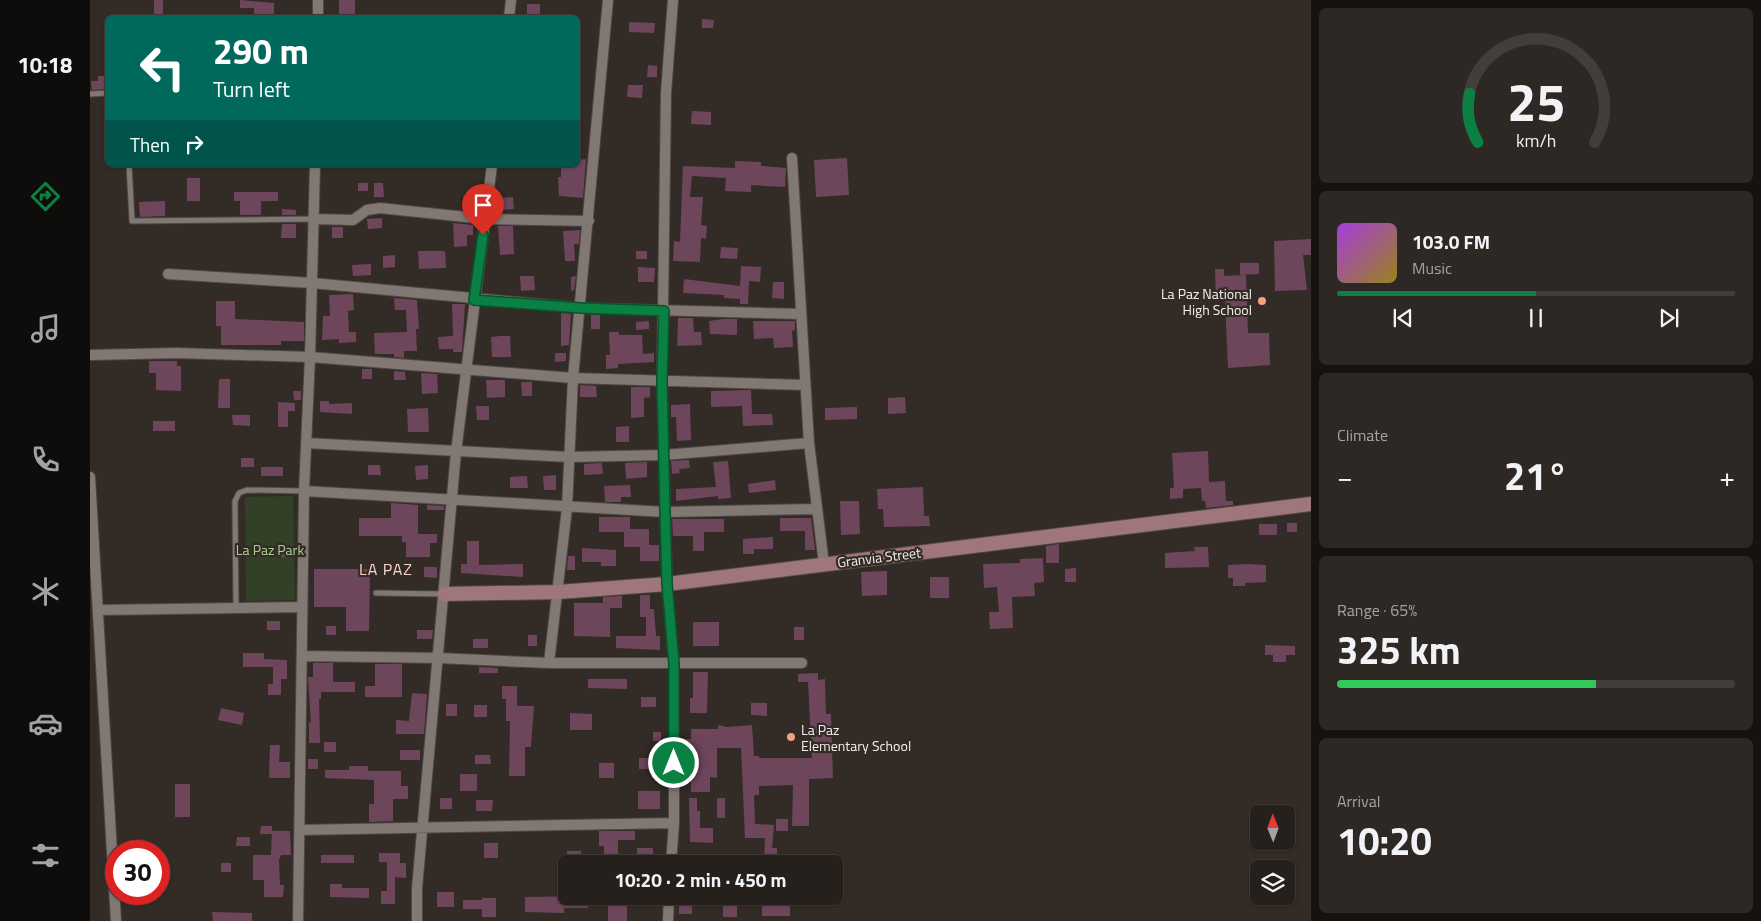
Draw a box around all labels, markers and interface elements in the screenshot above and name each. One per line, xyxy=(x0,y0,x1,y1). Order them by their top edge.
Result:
text: 290 m xyxy=(213,24,309,78)
icon: left xyxy=(130,35,195,100)
text: 10:18 xyxy=(18,48,72,82)
text: 25 xyxy=(1507,62,1565,141)
text: Turn left xyxy=(213,72,290,106)
text: km/h xyxy=(1516,127,1556,154)
text: Then xyxy=(130,130,170,159)
icon: right xyxy=(180,130,208,158)
icon: directions xyxy=(28,179,63,214)
pin xyxy=(462,184,504,235)
icon: arrive xyxy=(469,191,497,219)
text: 103.0 FM xyxy=(1412,227,1490,256)
text: Music xyxy=(1412,256,1452,280)
place label: La Paz National High School xyxy=(1161,283,1252,320)
marker: La Paz National High School xyxy=(1256,295,1268,307)
icon: previous xyxy=(1389,304,1417,332)
icon: pause xyxy=(1522,304,1550,332)
icon: next xyxy=(1655,304,1683,332)
icon: music xyxy=(28,311,63,346)
text: Climate xyxy=(1337,423,1388,447)
icon: phone xyxy=(28,442,63,477)
text: 21° xyxy=(1504,447,1568,505)
text: − xyxy=(1337,455,1353,498)
text: + xyxy=(1719,455,1735,498)
park label: La Paz Park xyxy=(236,539,304,560)
street label: Granvia Street xyxy=(836,541,922,573)
district label: LA PAZ xyxy=(359,557,413,581)
icon: climate xyxy=(28,574,63,609)
text: Range · 65% xyxy=(1337,598,1417,622)
text: 325 km xyxy=(1337,621,1461,679)
icon: car xyxy=(28,706,63,741)
place label: La Paz Elementary School xyxy=(801,719,911,756)
marker: La Paz Elementary School xyxy=(785,731,797,743)
position arrow xyxy=(647,736,699,788)
text: Arrival xyxy=(1337,789,1380,813)
north arrow xyxy=(1250,805,1295,850)
map controls xyxy=(1250,805,1295,905)
text: 10:20 xyxy=(1337,812,1432,870)
icon: filters xyxy=(28,838,63,873)
speed limit sign: 30 xyxy=(105,840,170,905)
button: layers xyxy=(1250,860,1295,905)
text: 10:20 · 2 min · 450 m xyxy=(614,865,787,894)

